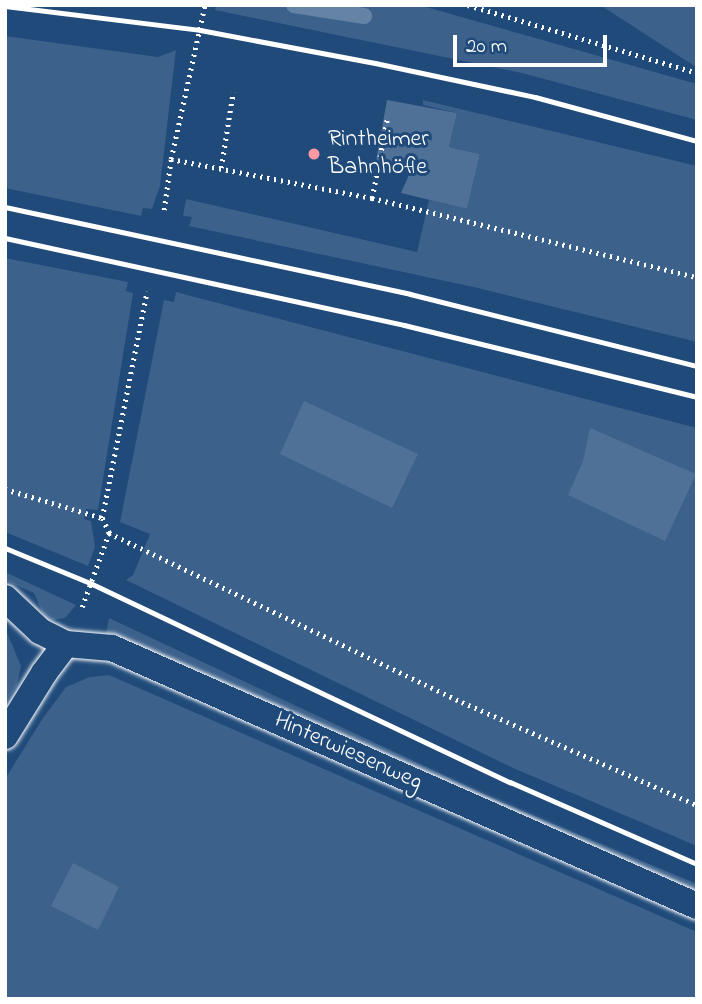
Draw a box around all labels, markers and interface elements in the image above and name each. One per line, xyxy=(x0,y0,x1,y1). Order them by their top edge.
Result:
scale bar xyxy=(457,21,611,65)
text: 20 m xyxy=(466,32,507,62)
place label: Rintheimer Bahnhöfle xyxy=(328,126,429,182)
marker: Rintheimer Bahnhöfle xyxy=(306,146,322,162)
street label: Hinterwiesenweg xyxy=(269,706,427,798)

